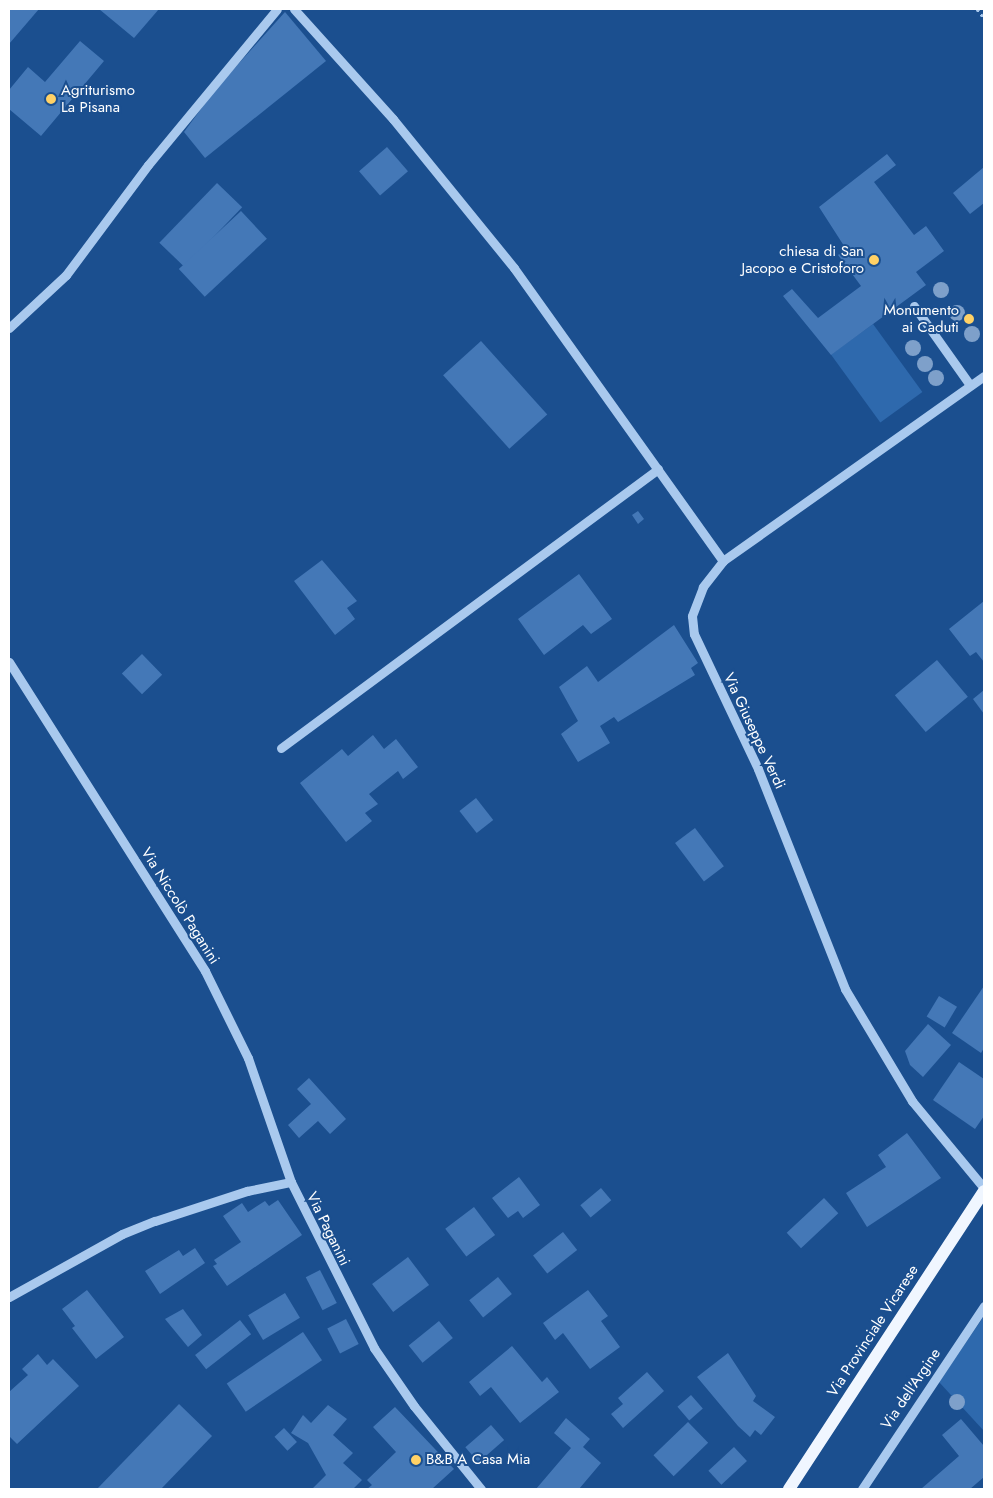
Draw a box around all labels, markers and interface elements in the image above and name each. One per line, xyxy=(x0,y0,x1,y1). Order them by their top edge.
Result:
place label: Agriturismo La Pisana xyxy=(61,81,135,116)
marker: Agriturismo La Pisana xyxy=(45,93,57,105)
place label: chiesa di San Jacopo e Cristoforo xyxy=(742,242,864,277)
marker: chiesa di San Jacopo e Cristoforo xyxy=(868,254,880,266)
place label: Monumento ai Caduti xyxy=(884,301,959,336)
marker: Monumento ai Caduti xyxy=(963,313,975,325)
street label: Via Giuseppe Verdi xyxy=(719,670,789,792)
street label: Via Niccolò Paganini xyxy=(137,844,223,968)
street label: Via Paganini xyxy=(302,1189,354,1269)
street label: Via Provinciale Vicarese xyxy=(824,1262,922,1400)
street label: Via dell'Argine xyxy=(877,1345,945,1433)
place label: B&B A Casa Mia xyxy=(426,1451,530,1469)
marker: B&B A Casa Mia xyxy=(410,1454,422,1466)

